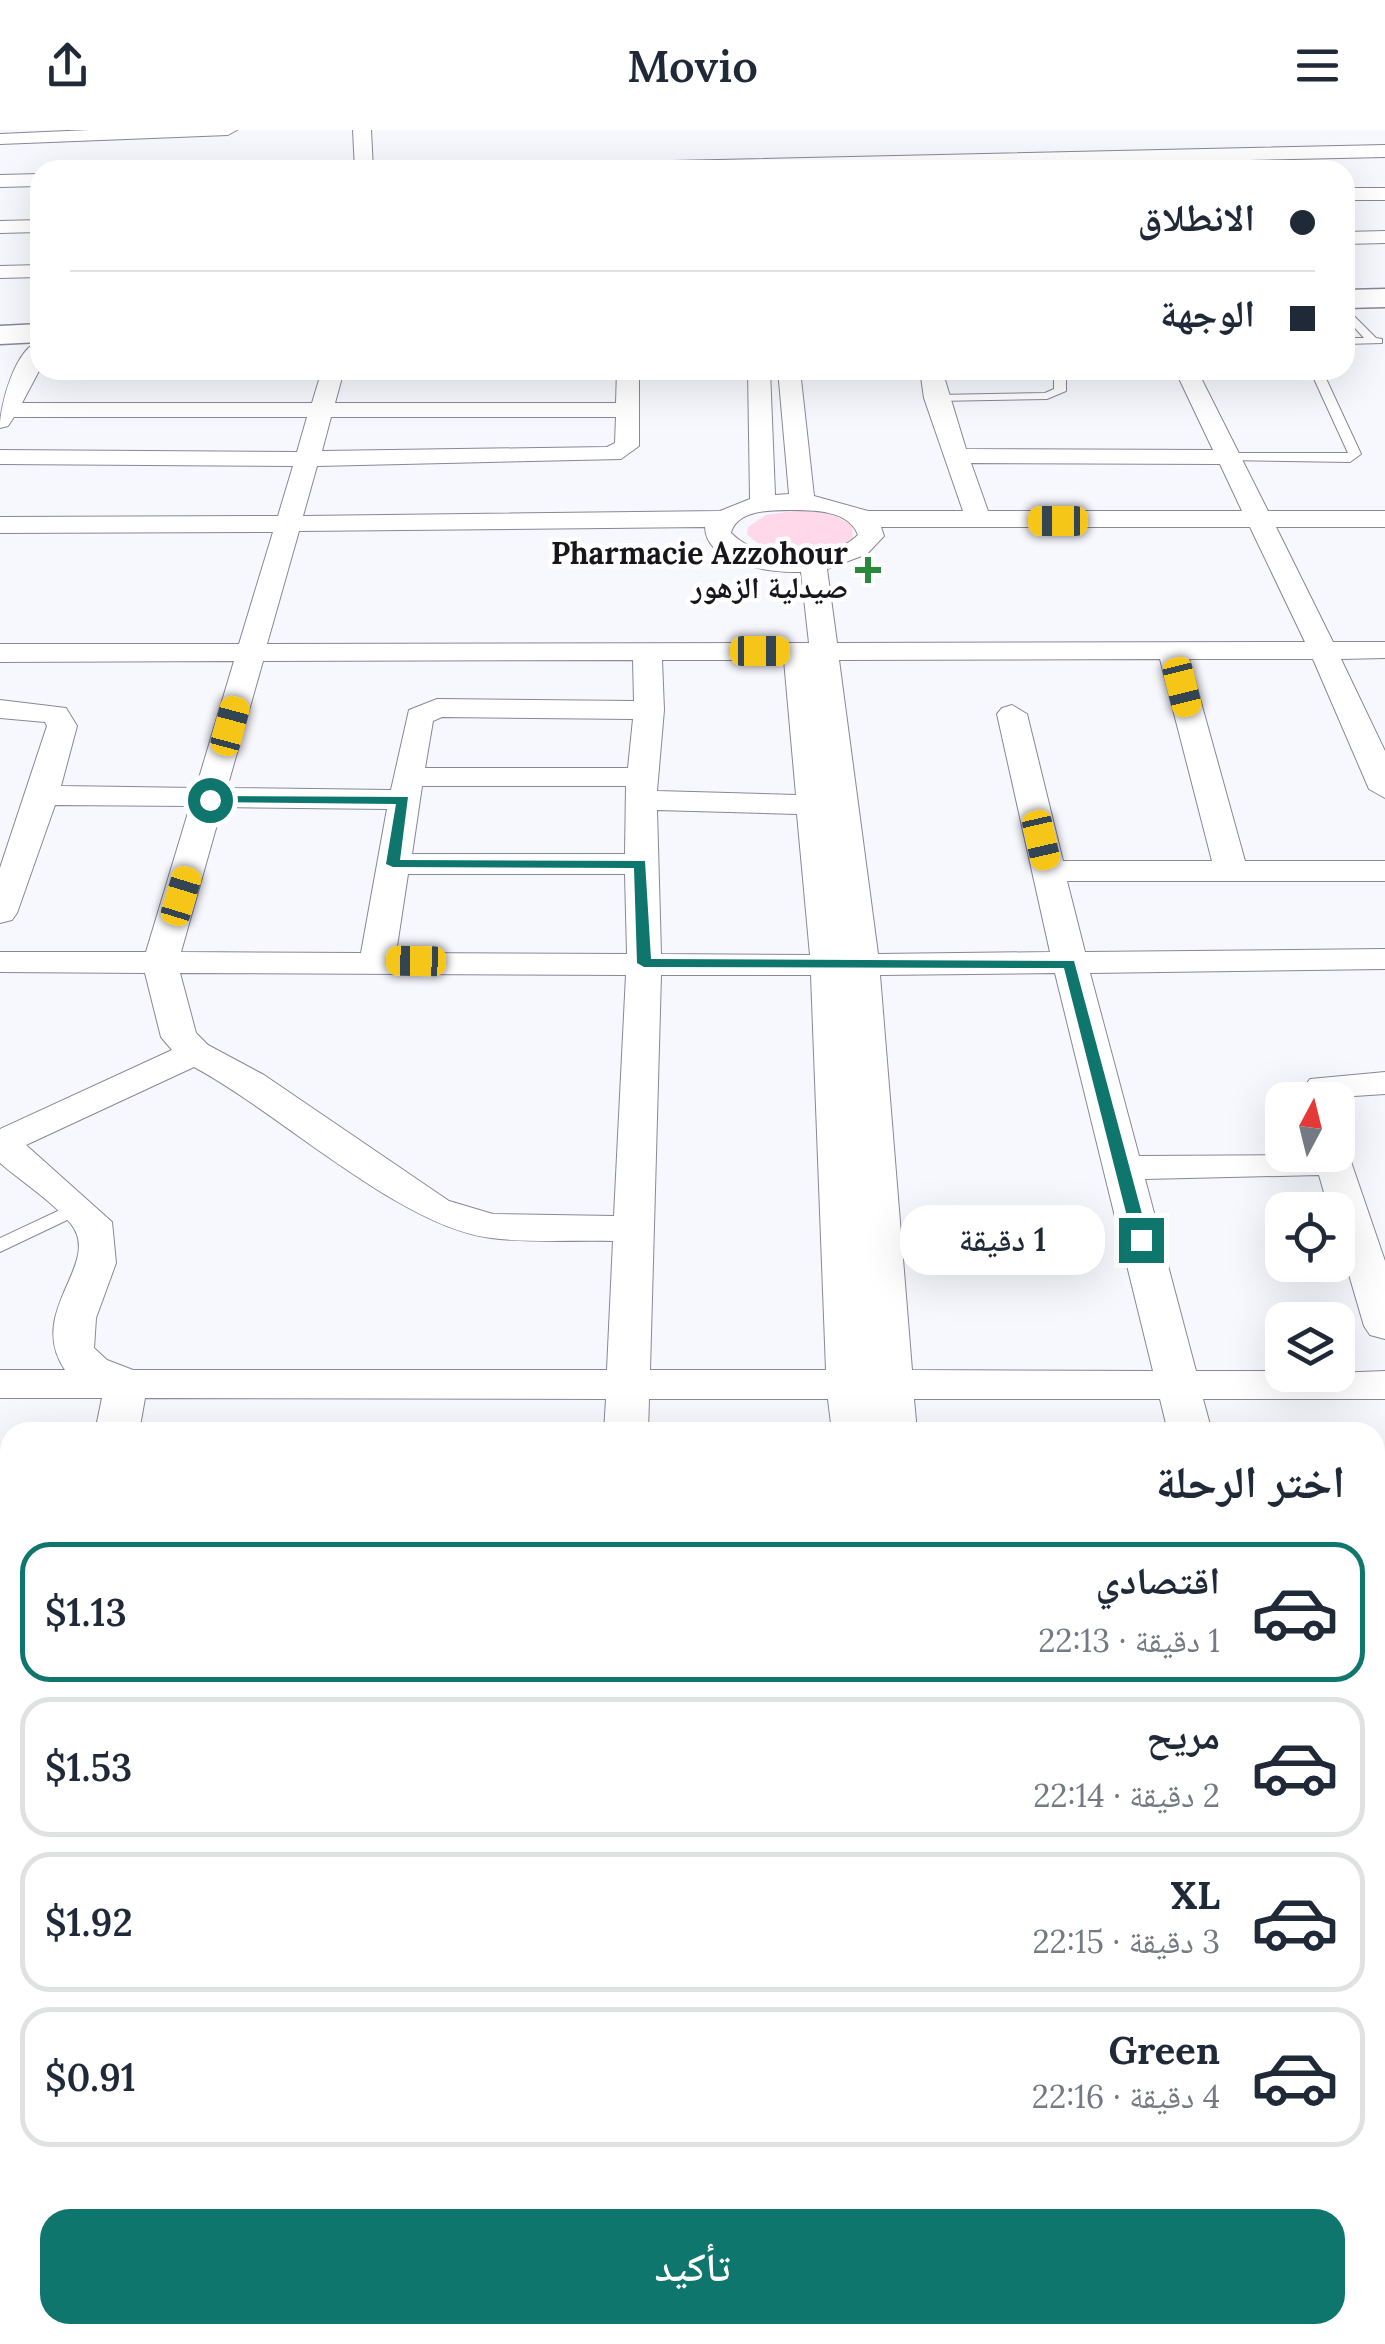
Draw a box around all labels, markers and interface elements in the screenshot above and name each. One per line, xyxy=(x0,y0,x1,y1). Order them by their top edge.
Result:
text: Movio xyxy=(627,37,758,94)
icon: share xyxy=(40,38,95,93)
icon: menu xyxy=(1290,38,1345,93)
text: الانطلاق xyxy=(1137,193,1255,241)
text: الوجهة xyxy=(1160,289,1255,337)
car xyxy=(1028,506,1088,536)
place label: Pharmacie Azzohour صيدلية الزهور xyxy=(551,534,849,606)
marker: Pharmacie Azzohour صيدلية الزهور xyxy=(857,559,879,581)
car xyxy=(730,636,790,666)
car xyxy=(1160,654,1204,720)
car xyxy=(208,693,252,759)
route start xyxy=(188,778,233,823)
car xyxy=(1020,807,1062,873)
car xyxy=(158,863,204,929)
car xyxy=(386,945,446,977)
north arrow xyxy=(1265,1082,1355,1172)
map controls xyxy=(1265,1082,1355,1392)
button: locate xyxy=(1265,1192,1355,1282)
callout: 1 دقيقة xyxy=(901,1205,1106,1275)
route end xyxy=(1119,1218,1164,1263)
text: 1 دقيقة xyxy=(959,1219,1046,1260)
button: layers xyxy=(1265,1302,1355,1392)
text: اختر الرحلة xyxy=(1156,1453,1345,1510)
text: اقتصادي xyxy=(1096,1556,1220,1604)
icon: car xyxy=(1250,1567,1340,1657)
text: $1.13 xyxy=(45,1588,127,1636)
text: 1 دقيقة · 22:13 xyxy=(1038,1620,1220,1661)
text: مريح xyxy=(1146,1711,1220,1759)
icon: car xyxy=(1250,1722,1340,1812)
text: $1.53 xyxy=(45,1743,132,1791)
text: 2 دقيقة · 22:14 xyxy=(1033,1775,1220,1816)
text: XL xyxy=(1170,1871,1220,1919)
icon: car xyxy=(1250,1877,1340,1967)
text: $1.92 xyxy=(45,1898,133,1946)
text: 3 دقيقة · 22:15 xyxy=(1032,1921,1220,1962)
text: Green xyxy=(1109,2026,1220,2074)
icon: car xyxy=(1250,2032,1340,2122)
text: $0.91 xyxy=(45,2053,136,2101)
text: 4 دقيقة · 22:16 xyxy=(1032,2076,1220,2117)
button: تأكيد xyxy=(40,2209,1345,2324)

